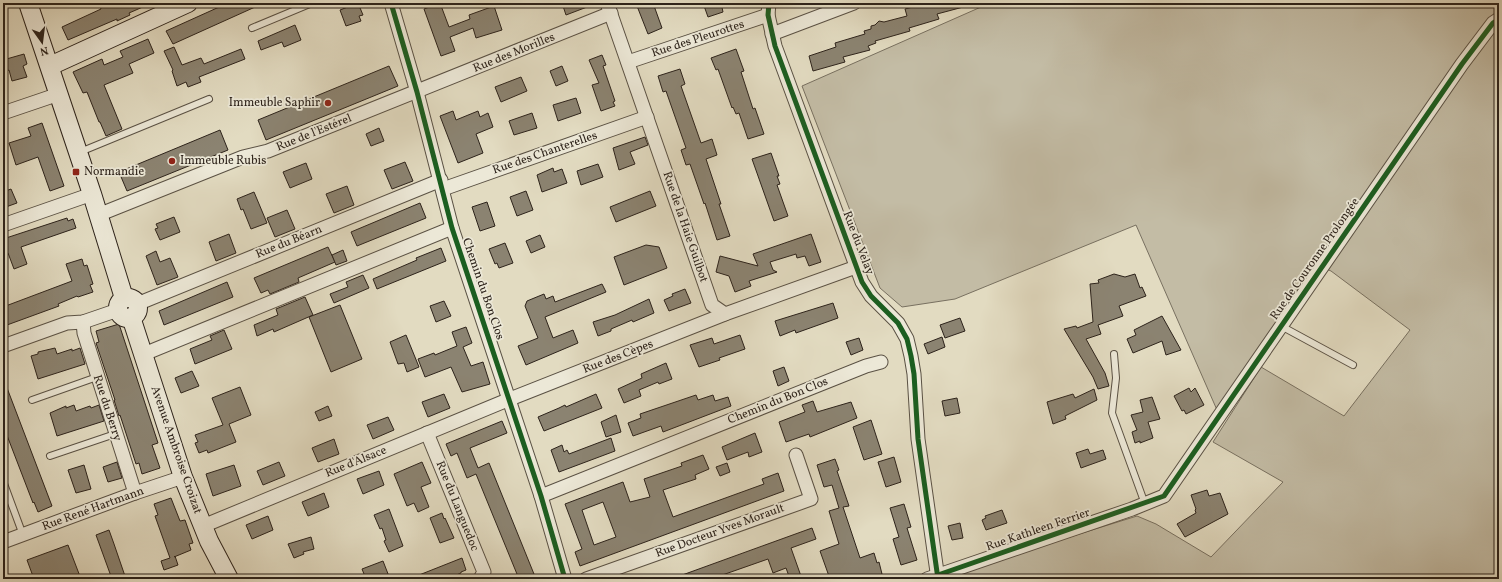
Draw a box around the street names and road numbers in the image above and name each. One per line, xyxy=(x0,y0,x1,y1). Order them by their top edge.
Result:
street label: Rue des Pleurottes xyxy=(650,16,746,62)
street label: Rue des Morilles xyxy=(471,29,557,77)
street label: Rue de l'Estérel xyxy=(274,110,355,155)
street label: Rue des Chanterelles xyxy=(491,128,599,178)
street label: Rue de la Haie Guilbot xyxy=(658,169,712,285)
street label: Rue de Couronne Prolongée xyxy=(1267,195,1363,323)
street label: Rue du Velay xyxy=(839,209,878,278)
street label: Rue du Béarn xyxy=(253,221,325,263)
street label: Chemin du Bon Clos xyxy=(458,236,508,342)
street label: Rue des Cèpes xyxy=(580,336,656,378)
street label: Rue du Berry xyxy=(89,373,125,444)
street label: Chemin du Bon Clos xyxy=(726,374,830,428)
street label: Avenue Ambroise Croizat xyxy=(147,384,205,516)
street label: Rue d'Alsace xyxy=(323,442,390,482)
street label: Rue du Languedoc xyxy=(432,459,482,553)
street label: Rue René Hartmann xyxy=(40,483,146,535)
street label: Rue Docteur Yves Morault xyxy=(653,500,787,562)
street label: Rue Kathleen Ferrier xyxy=(984,505,1092,555)

